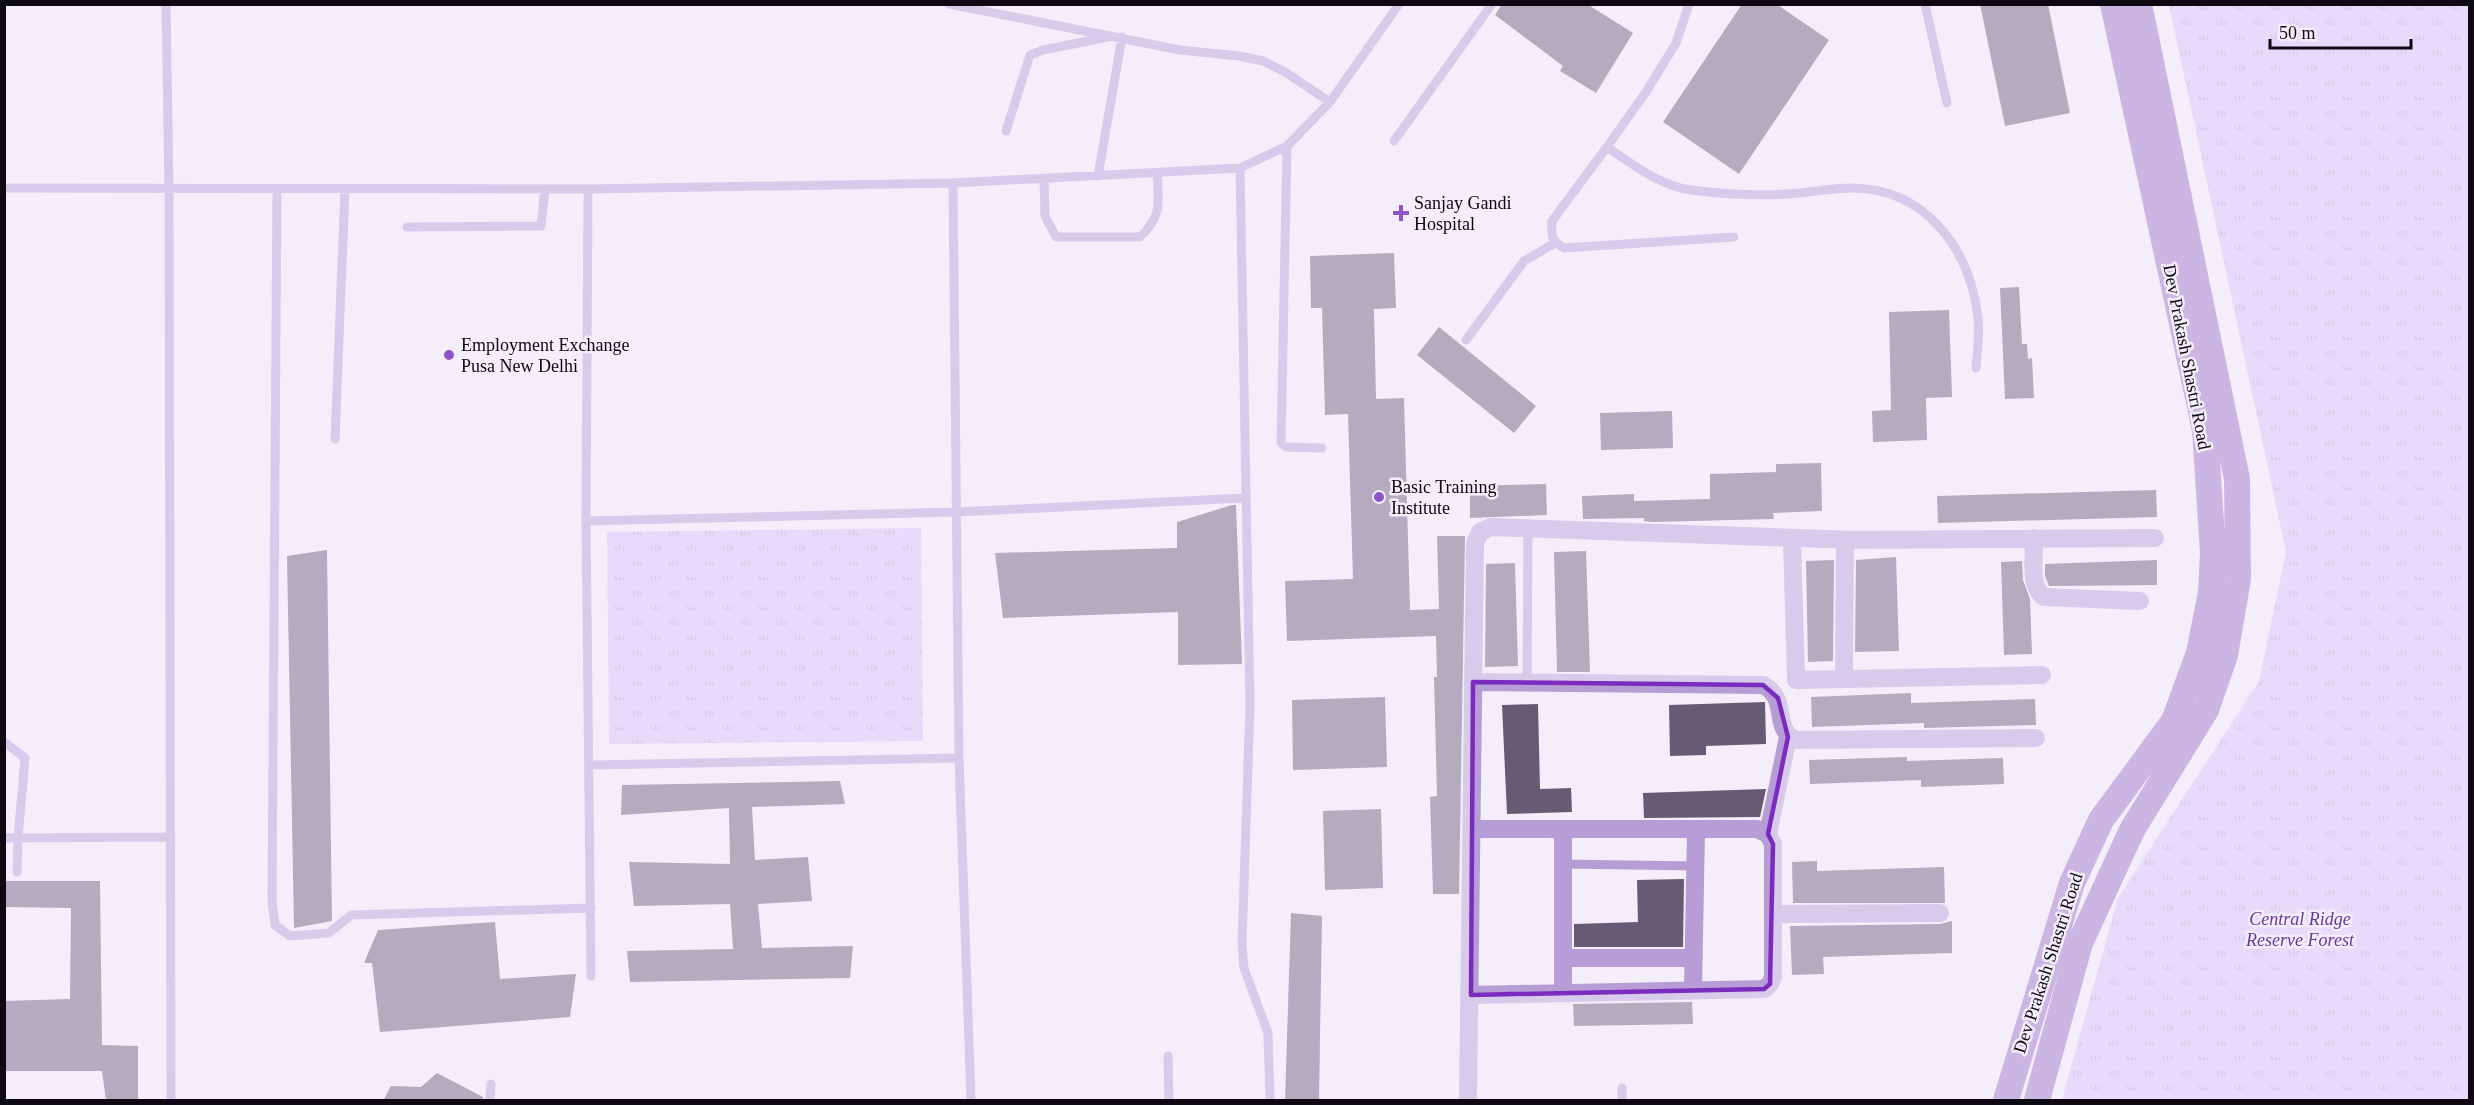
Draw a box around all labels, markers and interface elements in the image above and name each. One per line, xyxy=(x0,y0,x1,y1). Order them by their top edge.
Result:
scale bar xyxy=(2270,12,2411,50)
text: 50 m xyxy=(2279,23,2316,43)
place label: Sanjay Gandi Hospital xyxy=(1414,193,1511,234)
marker: Sanjay Gandi Hospital xyxy=(1392,204,1410,222)
street label: Dev Prakash Shastri Road xyxy=(2159,263,2215,451)
place label: Employment Exchange Pusa New Delhi xyxy=(461,335,629,376)
marker: Employment Exchange Pusa New Delhi xyxy=(442,348,456,362)
place label: Basic Training Institute xyxy=(1391,477,1497,518)
marker: Basic Training Institute xyxy=(1372,490,1386,504)
street label: Dev Prakash Shastri Road xyxy=(2009,870,2087,1056)
park label: Central Ridge Reserve Forest xyxy=(2245,909,2355,950)

